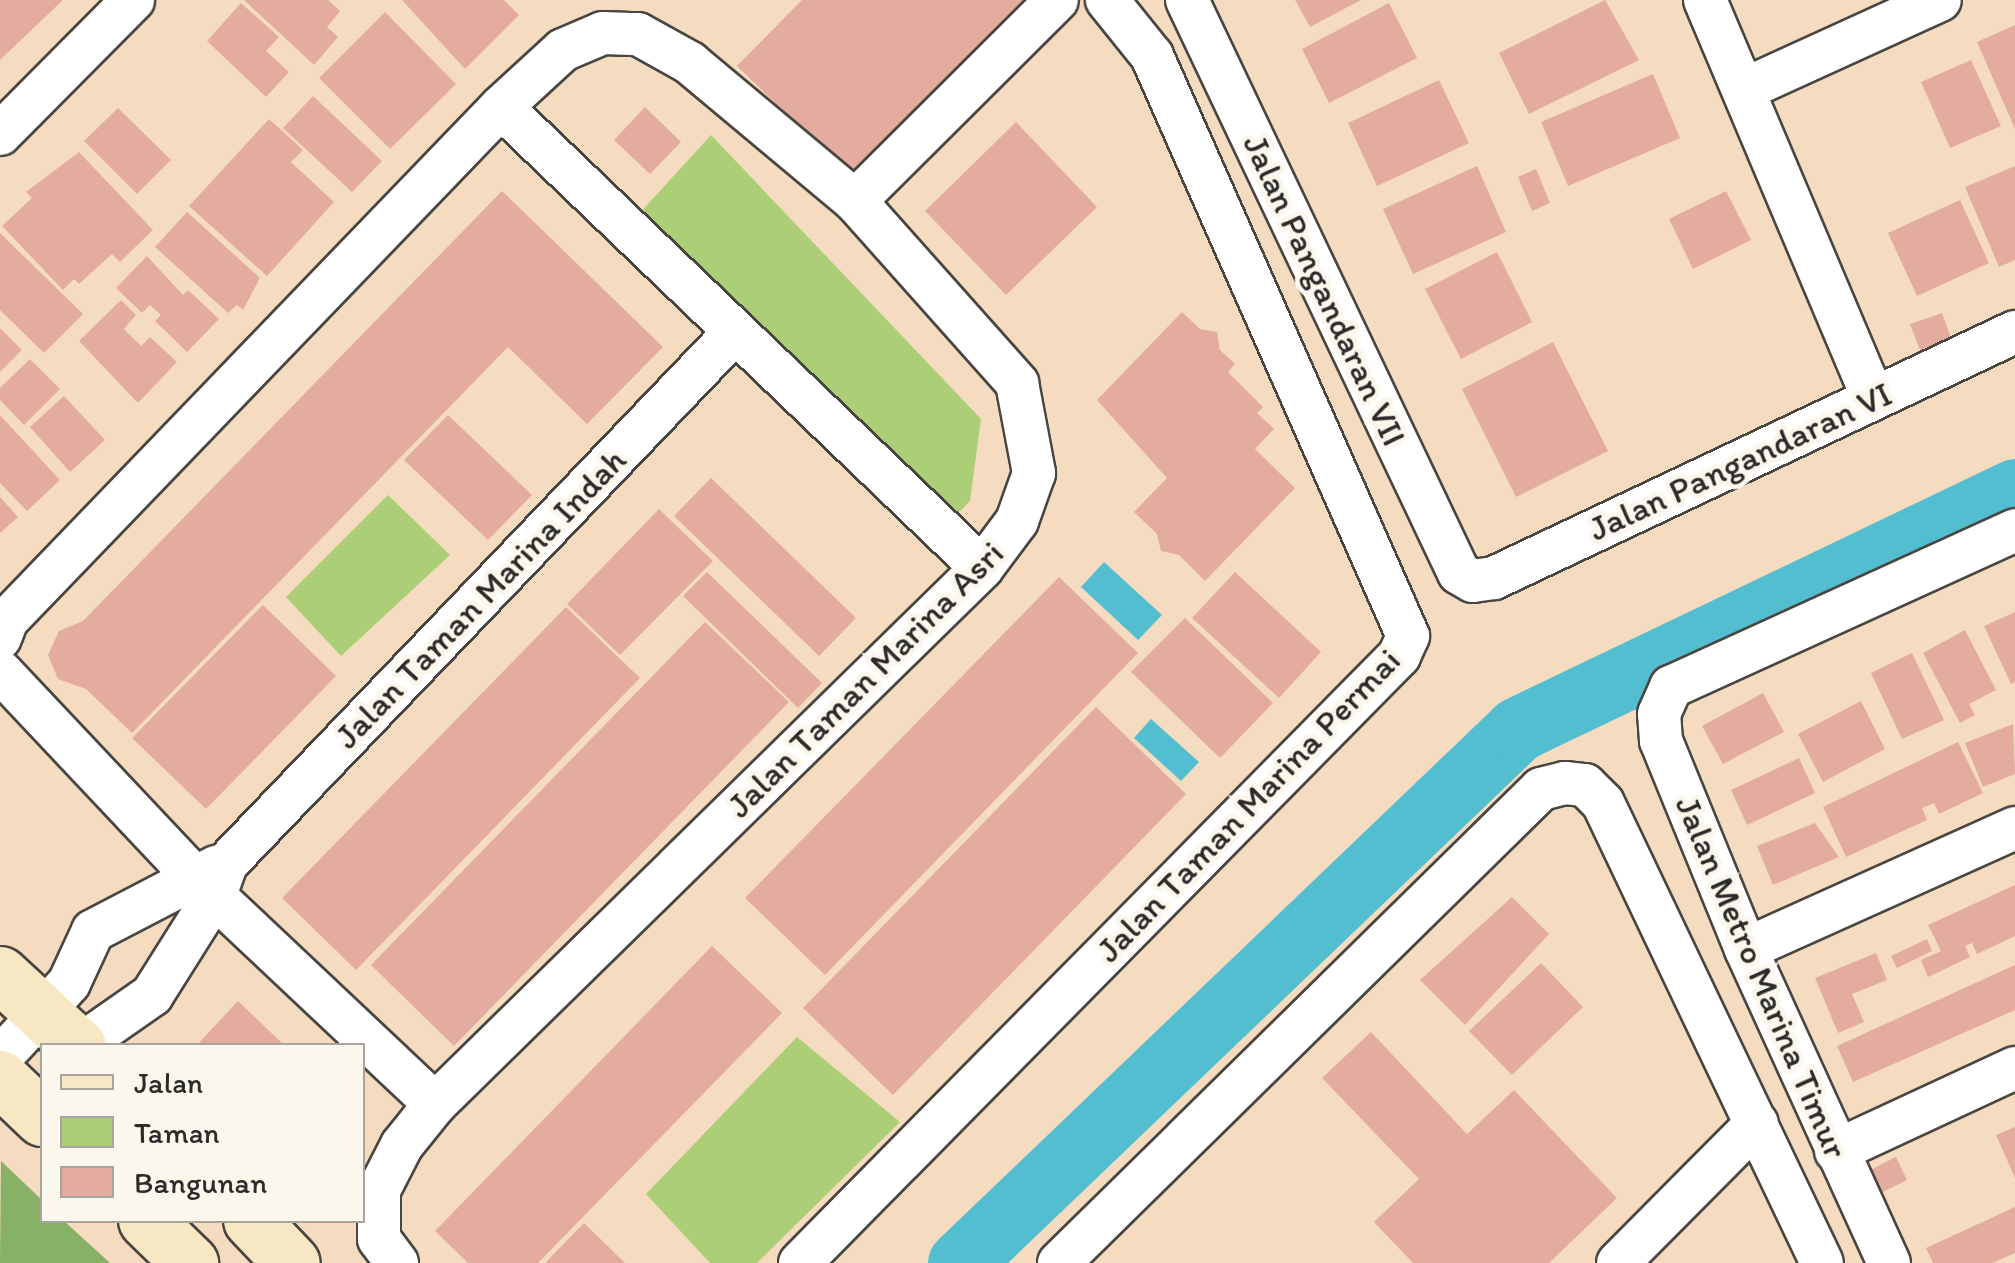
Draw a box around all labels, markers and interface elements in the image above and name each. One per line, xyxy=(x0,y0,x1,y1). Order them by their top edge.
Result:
street label: Jalan Pangandaran VII xyxy=(1234,127,1416,453)
street label: Jalan Pangandaran VI xyxy=(1581,372,1899,550)
street label: Jalan Taman Marina Indah xyxy=(327,440,633,756)
street label: Jalan Taman Marina Asri xyxy=(720,534,1010,824)
street label: Jalan Taman Marina Permai xyxy=(1089,642,1407,968)
street label: Jalan Metro Marina Timur xyxy=(1667,790,1857,1164)
legend xyxy=(40,1043,365,1223)
text: Jalan xyxy=(134,1064,203,1101)
text: Taman xyxy=(134,1114,219,1151)
text: Bangunan xyxy=(134,1164,267,1201)

